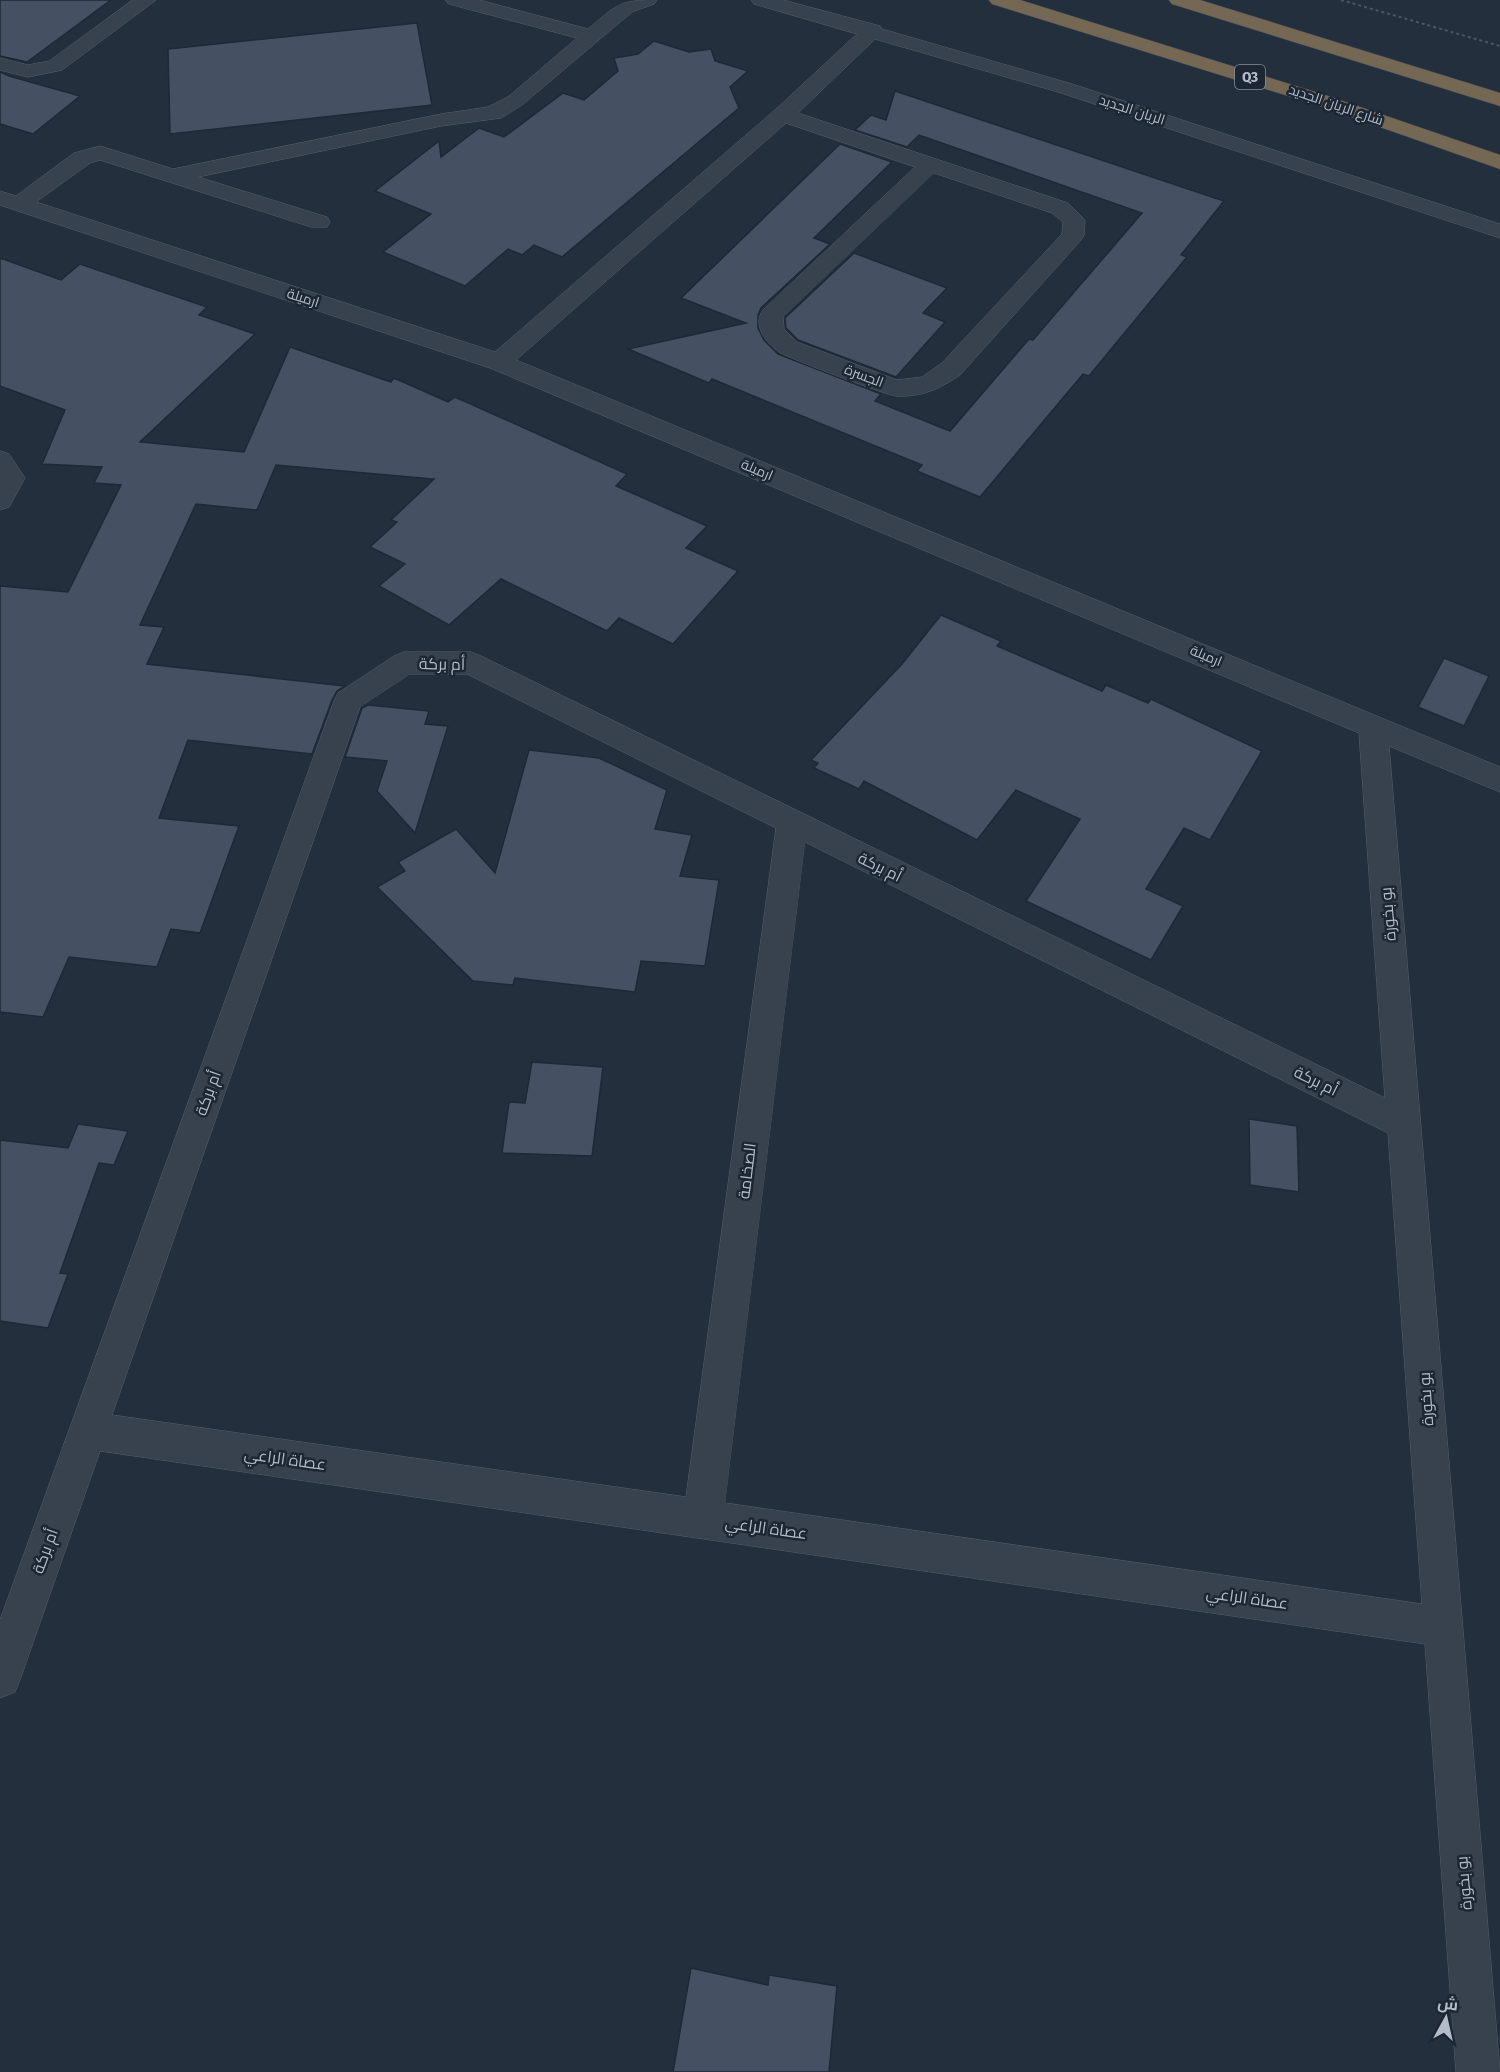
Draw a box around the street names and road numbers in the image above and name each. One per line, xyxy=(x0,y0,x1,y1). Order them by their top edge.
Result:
road number: Q3 xyxy=(1235,65,1265,89)
street label: شارع الريان الجديد xyxy=(1287,81,1385,129)
street label: الريان الجديد xyxy=(1097,91,1167,129)
street label: ارميلة xyxy=(285,285,321,311)
street label: الجسرة xyxy=(842,361,886,391)
street label: ارميلة xyxy=(739,456,775,484)
street label: ارميلة xyxy=(1188,642,1224,670)
street label: أم بركة xyxy=(419,654,465,676)
street label: أم بركة xyxy=(854,848,905,888)
street label: بو بخورة xyxy=(1376,886,1400,942)
street label: أم بركة xyxy=(1290,1062,1341,1102)
street label: أم بركة xyxy=(191,1068,227,1119)
street label: الصخامة xyxy=(734,1142,760,1200)
street label: بو بخورة xyxy=(1415,1371,1437,1427)
street label: عصاة الراعي xyxy=(242,1444,327,1478)
street label: عصاة الراعي xyxy=(723,1513,808,1547)
street label: أم بركة xyxy=(28,1526,64,1577)
street label: عصاة الراعي xyxy=(1204,1583,1289,1617)
street label: بو بخورة xyxy=(1452,1855,1476,1911)

